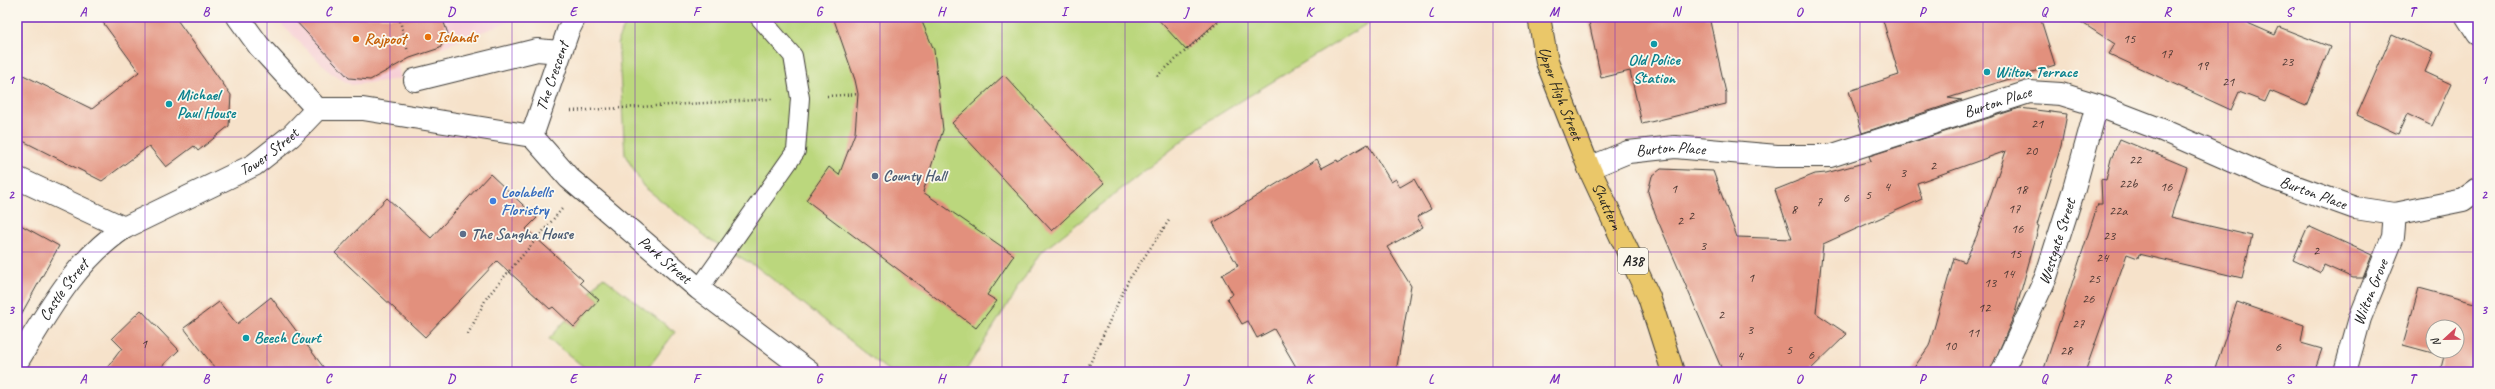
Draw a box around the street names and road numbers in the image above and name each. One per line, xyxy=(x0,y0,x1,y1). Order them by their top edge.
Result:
street label: The Crescent xyxy=(531,37,574,114)
street label: Upper High Street xyxy=(1535,46,1588,145)
street label: Burton Place xyxy=(1961,81,2036,122)
street label: Tower Street xyxy=(236,123,304,181)
street label: Burton Place xyxy=(1635,137,1708,161)
street label: Burton Place xyxy=(2277,172,2351,215)
street label: Shuttern xyxy=(1587,179,1627,234)
street label: Westgate Street xyxy=(2034,195,2081,288)
street label: Park Street xyxy=(634,232,697,289)
road number: A38 xyxy=(1618,248,1648,274)
street label: Castle Street xyxy=(35,253,95,325)
street label: Wilton Grove xyxy=(2349,254,2394,327)

